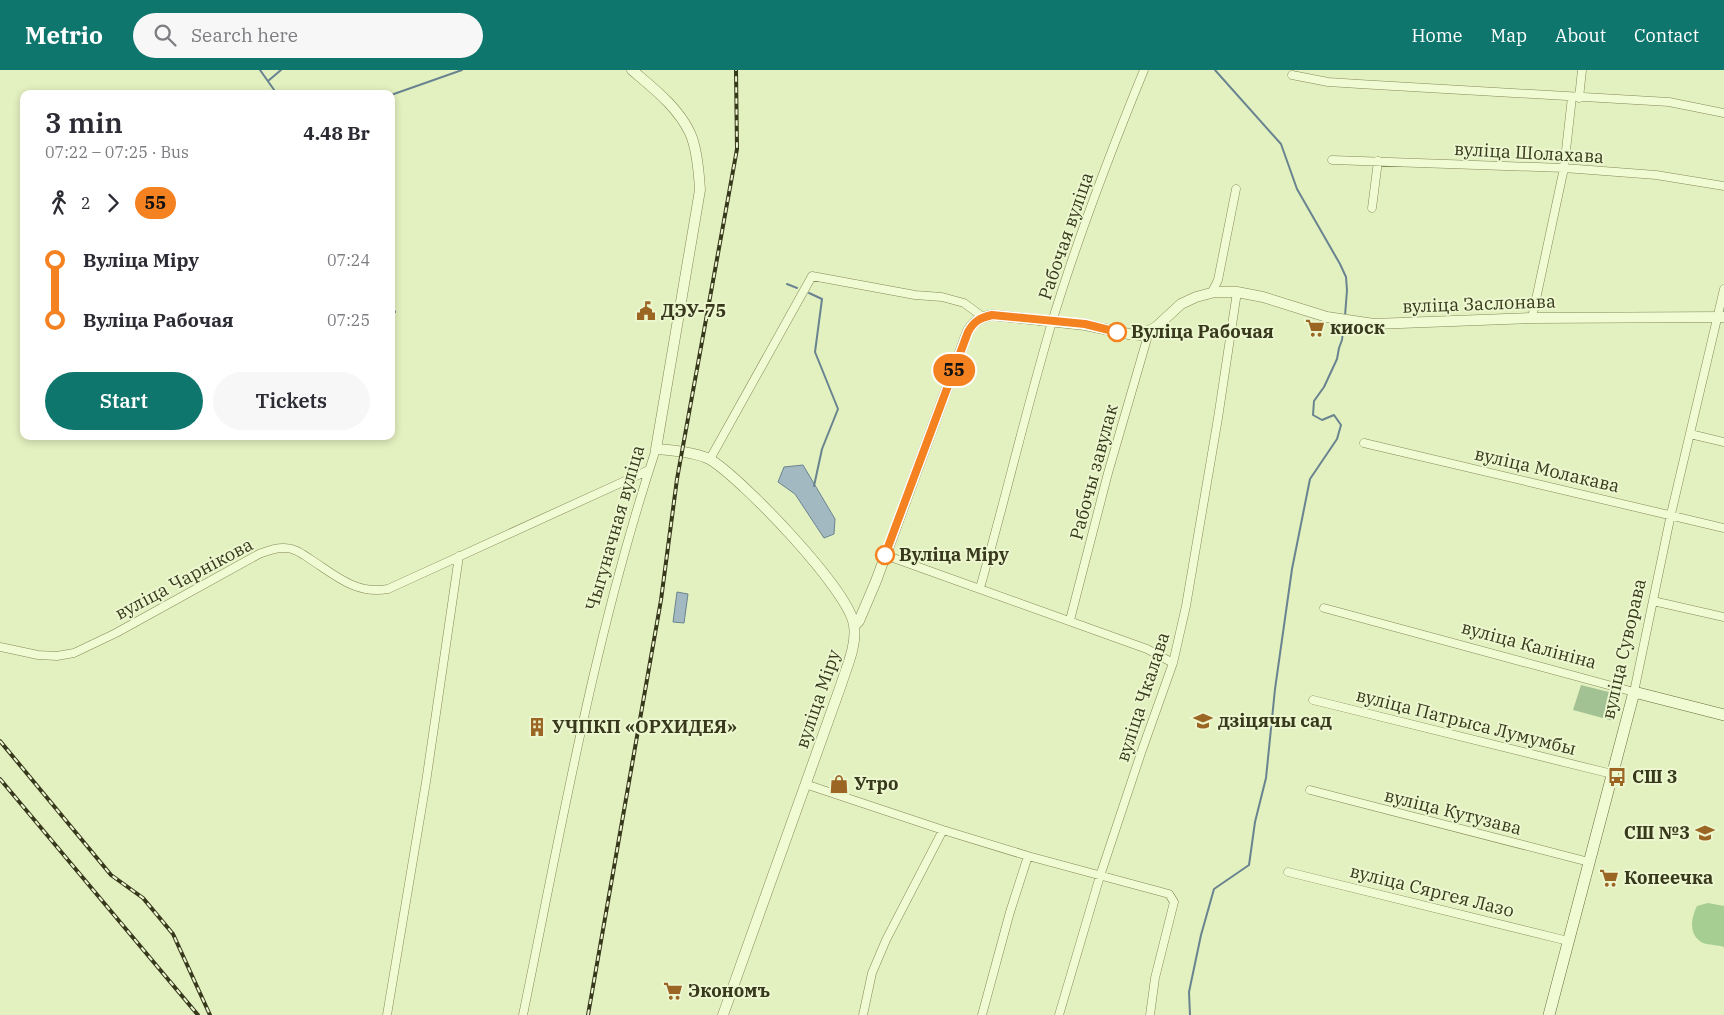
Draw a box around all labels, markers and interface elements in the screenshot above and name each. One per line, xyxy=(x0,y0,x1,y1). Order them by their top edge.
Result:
search box xyxy=(133,13,483,58)
text: Metrio xyxy=(25,19,103,51)
icon: search xyxy=(151,21,179,49)
text: Search here xyxy=(191,23,298,47)
text: Home xyxy=(1411,24,1463,47)
text: Map xyxy=(1491,24,1527,47)
text: About xyxy=(1555,24,1606,47)
text: Contact xyxy=(1634,24,1699,47)
text: 3 min xyxy=(45,104,123,141)
text: 4.48 Br xyxy=(303,121,370,145)
street label: вуліца Шолахава xyxy=(1454,137,1605,168)
text: 07:22 – 07:25 · Bus xyxy=(45,142,189,162)
street label: Рабочая вуліца xyxy=(1033,169,1098,303)
icon: walk xyxy=(45,189,73,217)
icon: forward xyxy=(99,189,127,217)
text: 55 xyxy=(145,191,166,214)
text: 2 xyxy=(81,193,91,213)
text: Вуліца Міру xyxy=(83,248,199,272)
text: 07:24 xyxy=(327,250,370,270)
street label: вуліца Заслонава xyxy=(1402,289,1556,318)
place label: ДЭУ-75 xyxy=(661,299,726,322)
public building icon: ДЭУ-75 xyxy=(635,300,657,322)
text: Вуліца Рабочая xyxy=(83,308,234,332)
text: 07:25 xyxy=(327,310,370,330)
place label: киоск xyxy=(1330,316,1385,339)
supermarket icon: киоск xyxy=(1304,317,1326,339)
place label: Вуліца Рабочая xyxy=(1131,320,1274,343)
marker: Вуліца Рабочая xyxy=(1107,322,1127,342)
line badge: 55 xyxy=(932,354,976,386)
text: 55 xyxy=(943,358,965,381)
button: Start xyxy=(45,372,203,430)
button: Tickets xyxy=(213,372,370,430)
street label: Рабочы завулак xyxy=(1064,401,1123,542)
street label: Чыгуначная вуліца xyxy=(580,442,649,613)
street label: вуліца Молакава xyxy=(1472,442,1622,497)
street label: вуліца Чарнікова xyxy=(111,532,257,625)
place label: Вуліца Міру xyxy=(899,543,1010,566)
marker: Вуліца Міру xyxy=(875,545,895,565)
street label: вуліца Суворава xyxy=(1596,576,1651,721)
street label: вуліца Калініна xyxy=(1459,615,1599,674)
street label: вуліца Чкалава xyxy=(1111,629,1174,765)
street label: вуліца Міру xyxy=(790,646,845,751)
street label: вуліца Патрыса Лумумбы xyxy=(1354,683,1579,760)
place label: дзіцячы сад xyxy=(1218,709,1332,732)
school or university icon: дзіцячы сад xyxy=(1192,710,1214,732)
place label: УЧПКП «ОРХИДЕЯ» xyxy=(552,715,737,738)
building icon: УЧПКП «ОРХИДЕЯ» xyxy=(526,716,548,738)
place label: СШ 3 xyxy=(1632,765,1678,788)
bus stop icon: СШ 3 xyxy=(1606,766,1628,788)
place label: Утро xyxy=(854,772,899,795)
shop icon: Утро xyxy=(828,773,850,795)
street label: вуліца Кутузава xyxy=(1382,783,1524,840)
place label: СШ №3 xyxy=(1624,821,1690,844)
school or university icon: СШ №3 xyxy=(1694,822,1716,844)
street label: вуліца Сяргея Лазо xyxy=(1348,859,1517,922)
place label: Копеечка xyxy=(1624,866,1713,889)
supermarket icon: Копеечка xyxy=(1598,867,1620,889)
place label: Экономъ xyxy=(688,979,771,1002)
supermarket icon: Экономъ xyxy=(662,980,684,1002)

